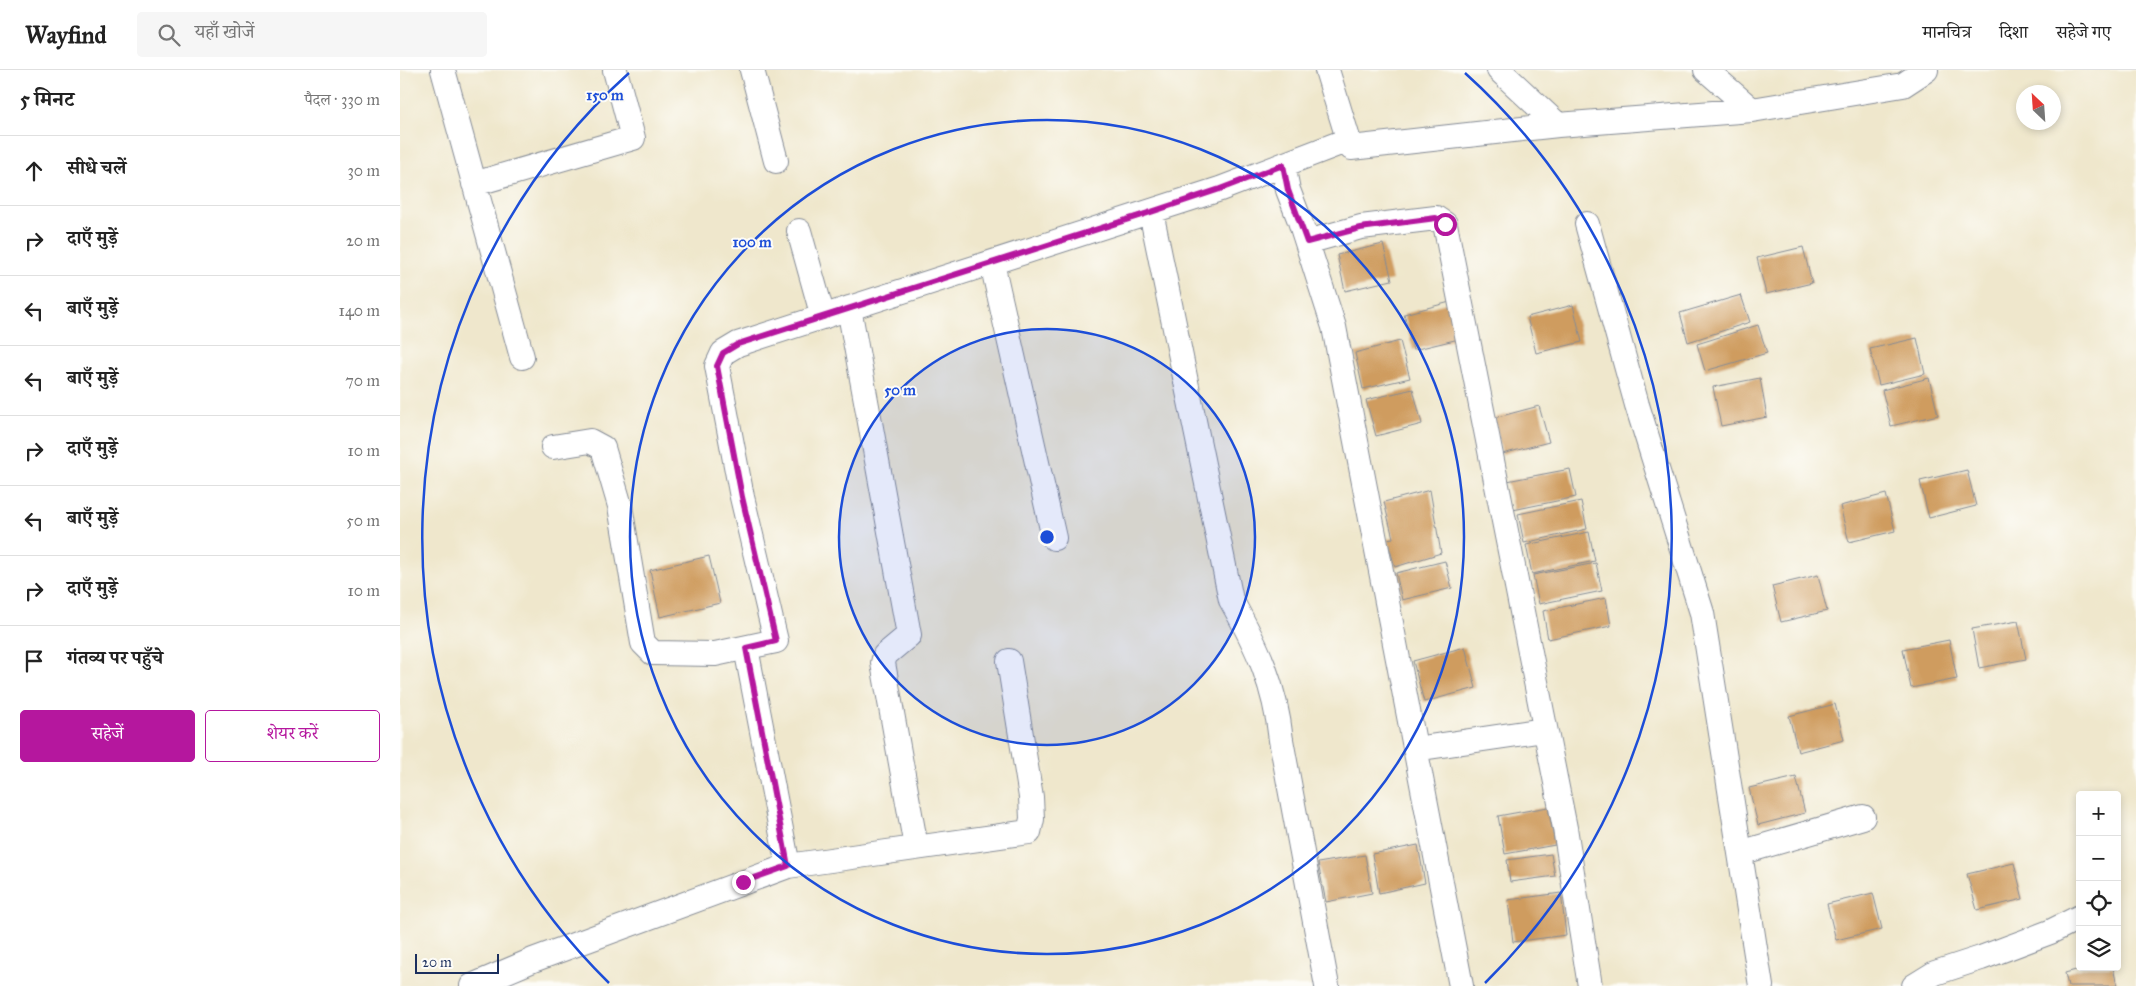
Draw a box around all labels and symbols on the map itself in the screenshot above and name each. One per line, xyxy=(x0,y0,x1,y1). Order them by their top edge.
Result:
north arrow xyxy=(2016,85,2061,130)
text: 150 m xyxy=(586,86,624,104)
route start xyxy=(1434,213,1457,236)
text: 100 m xyxy=(732,233,772,251)
text: 50 m xyxy=(884,381,916,399)
centre of rings xyxy=(1038,528,1056,546)
route end xyxy=(732,871,755,894)
scale bar xyxy=(415,951,499,974)

